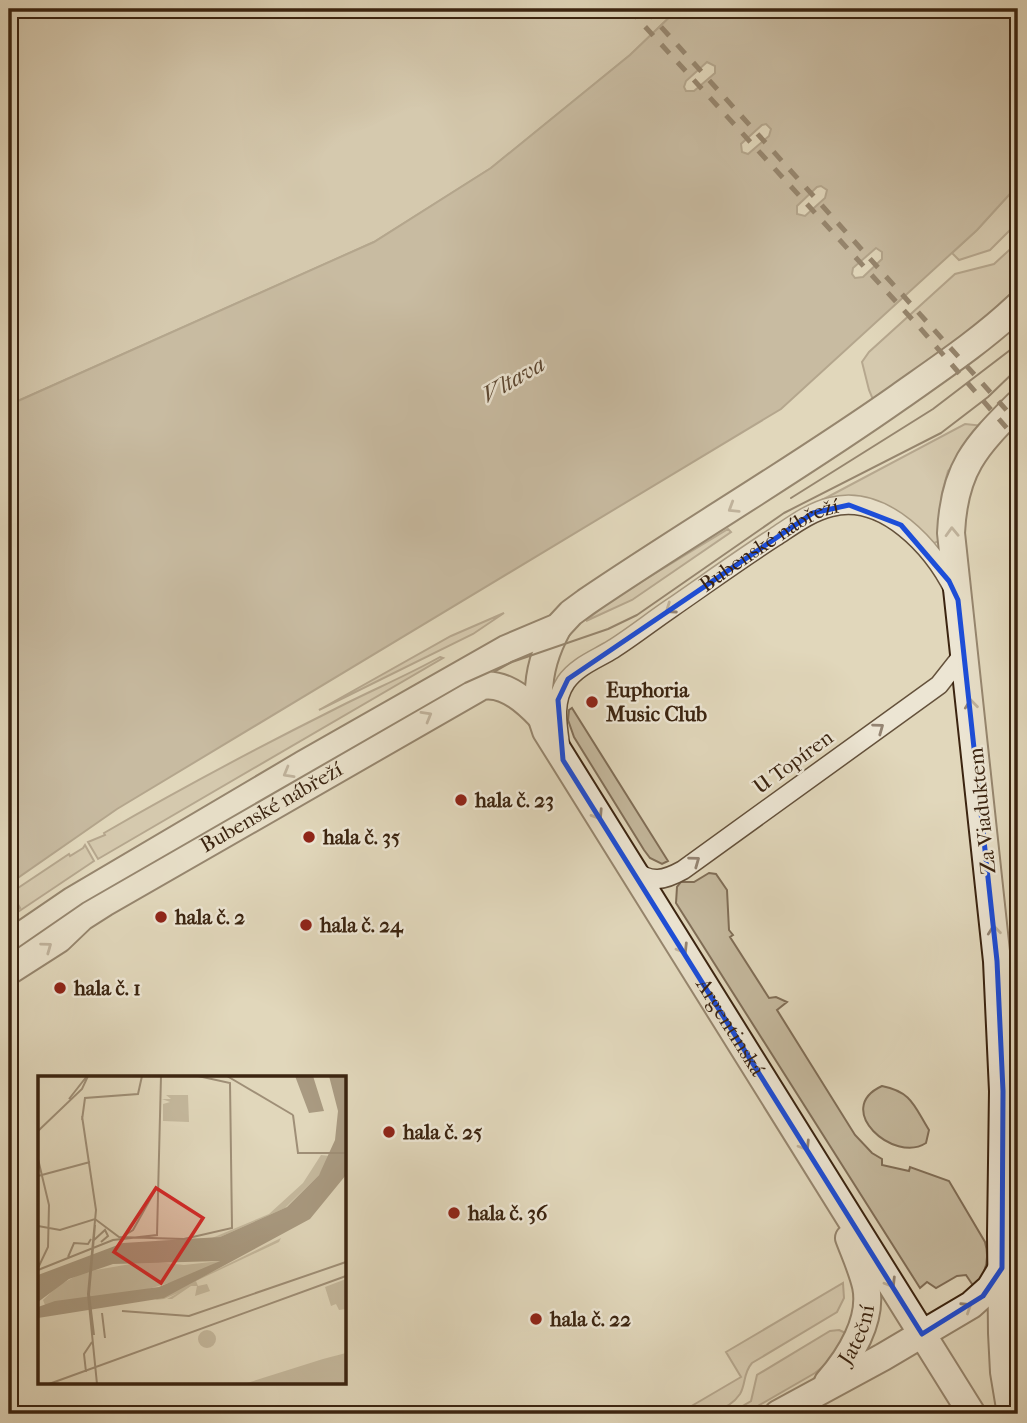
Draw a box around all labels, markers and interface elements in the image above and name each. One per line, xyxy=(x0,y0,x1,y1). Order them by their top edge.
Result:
water label: Vltava xyxy=(477,351,550,408)
street label: Bubenské nábřeží xyxy=(695,494,841,597)
one-way arrow xyxy=(727,499,740,512)
one-way arrow xyxy=(944,526,960,537)
one-way arrow xyxy=(665,601,678,614)
place label: Euphoria Music Club xyxy=(605,678,707,726)
marker: Euphoria Music Club xyxy=(584,694,600,710)
one-way arrow xyxy=(963,698,978,710)
one-way arrow xyxy=(420,711,432,724)
one-way arrow xyxy=(871,724,884,736)
street label: U Topíren xyxy=(748,725,838,799)
street label: Za Viaduktem xyxy=(963,746,1001,876)
street label: Bubenské nábřeží xyxy=(196,756,347,857)
one-way arrow xyxy=(282,765,295,778)
place label: hala č. 23 xyxy=(474,788,554,812)
marker: hala č. 23 xyxy=(453,792,469,808)
one-way arrow xyxy=(590,807,603,820)
place label: hala č. 35 xyxy=(322,825,400,849)
marker: hala č. 35 xyxy=(301,829,317,845)
one-way arrow xyxy=(687,857,700,869)
place label: hala č. 2 xyxy=(174,905,245,929)
marker: hala č. 2 xyxy=(153,909,169,925)
place label: hala č. 24 xyxy=(319,913,404,938)
marker: hala č. 24 xyxy=(298,917,314,933)
one-way arrow xyxy=(987,925,1002,936)
one-way arrow xyxy=(675,942,688,955)
one-way arrow xyxy=(39,943,52,955)
street label: Argentinská xyxy=(691,973,770,1080)
place label: hala č. 1 xyxy=(73,976,141,1000)
marker: hala č. 1 xyxy=(52,980,68,996)
inset map xyxy=(38,1076,346,1384)
place label: hala č. 25 xyxy=(402,1120,482,1144)
marker: hala č. 25 xyxy=(381,1124,397,1140)
one-way arrow xyxy=(797,1138,810,1151)
place label: hala č. 36 xyxy=(467,1201,548,1225)
marker: hala č. 36 xyxy=(446,1205,462,1221)
one-way arrow xyxy=(883,1276,896,1289)
one-way arrow xyxy=(960,1302,973,1315)
street label: Jateční xyxy=(832,1303,879,1371)
place label: hala č. 22 xyxy=(549,1307,631,1331)
marker: hala č. 22 xyxy=(528,1311,544,1327)

